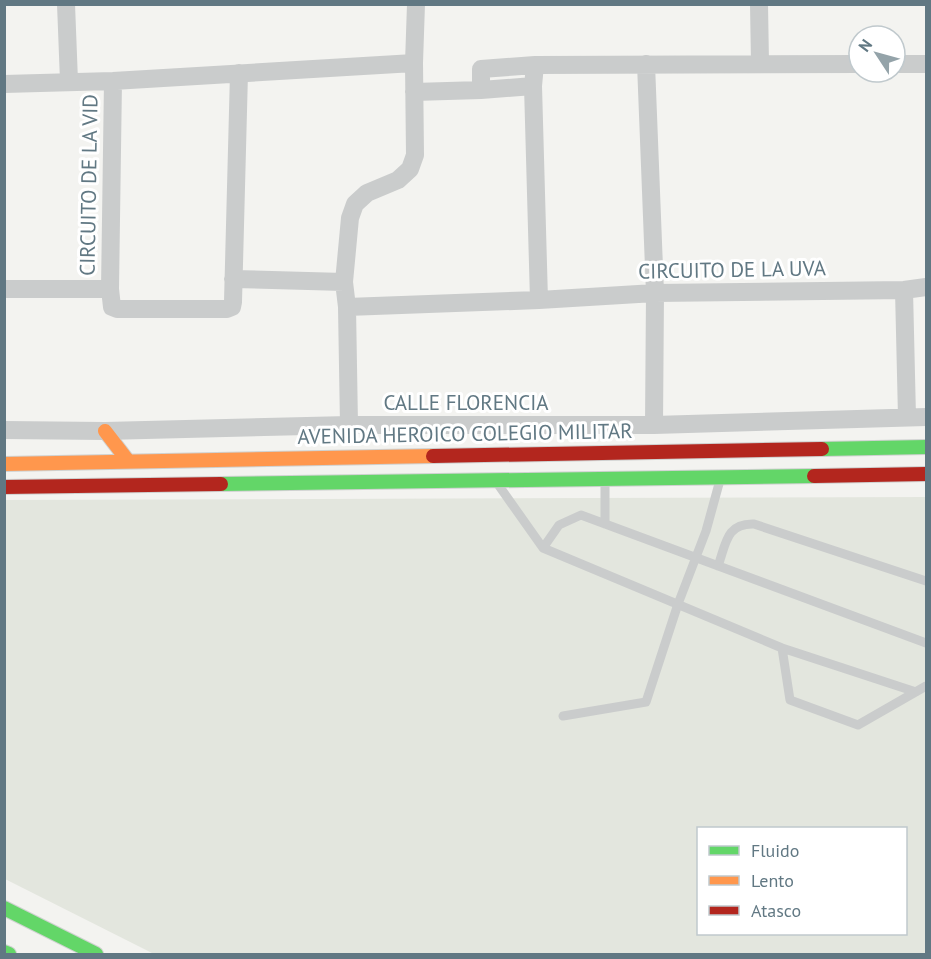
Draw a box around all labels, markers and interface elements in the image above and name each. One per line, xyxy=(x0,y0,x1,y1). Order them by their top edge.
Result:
north arrow xyxy=(847,24,907,84)
text: N xyxy=(854,35,876,55)
street label: CIRCUITO DE LA VID xyxy=(73,94,104,276)
street label: CIRCUITO DE LA UVA xyxy=(638,254,827,285)
street label: CALLE FLORENCIA xyxy=(383,389,549,416)
street label: AVENIDA HEROICO COLEGIO MILITAR xyxy=(297,417,633,450)
legend xyxy=(697,827,907,935)
text: Fluido xyxy=(751,839,799,862)
text: Lento xyxy=(751,869,794,892)
text: Atasco xyxy=(751,899,801,922)

